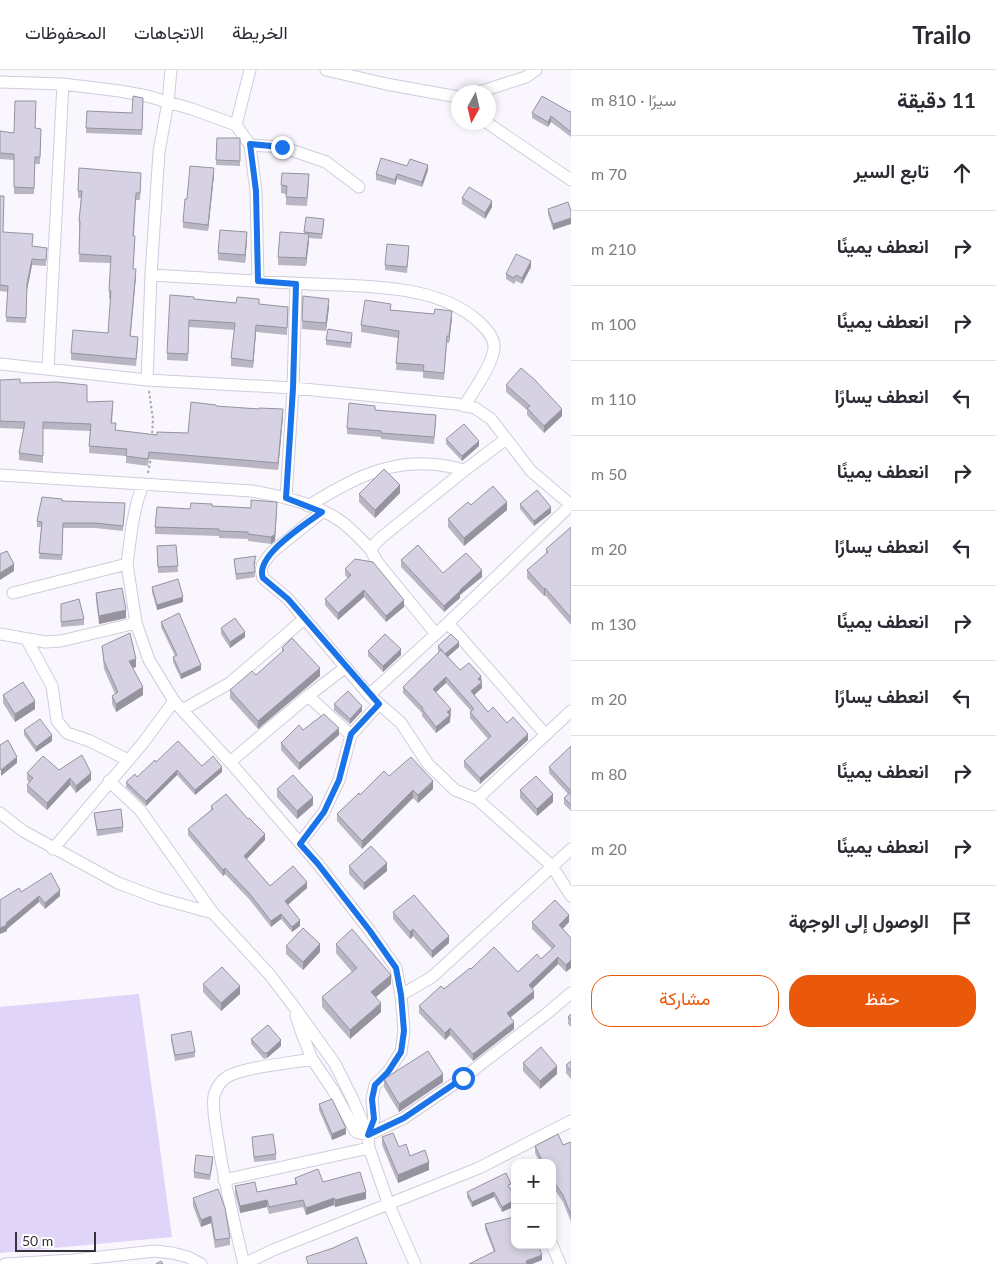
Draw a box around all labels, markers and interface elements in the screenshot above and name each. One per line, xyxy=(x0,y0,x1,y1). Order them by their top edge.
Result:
text: Trailo xyxy=(912,20,971,49)
text: المحفوظات xyxy=(25,21,106,43)
text: الاتجاهات xyxy=(134,21,204,43)
text: الخريطة xyxy=(232,21,288,43)
north arrow xyxy=(451,85,496,130)
text: 11 دقيقة xyxy=(897,87,976,112)
text: سيرًا · 810 m xyxy=(591,90,676,109)
route end xyxy=(271,136,294,159)
text: تابع السير xyxy=(854,159,929,182)
icon: ahead xyxy=(948,159,976,187)
text: 70 m xyxy=(591,164,627,183)
text: انعطف يمينًا xyxy=(837,234,929,257)
icon: right xyxy=(948,234,976,262)
text: 210 m xyxy=(591,239,636,258)
text: انعطف يمينًا xyxy=(837,309,929,332)
icon: right xyxy=(948,309,976,337)
text: 100 m xyxy=(591,314,636,333)
text: انعطف يسارًا xyxy=(834,384,929,407)
icon: left xyxy=(948,384,976,412)
text: 110 m xyxy=(591,389,636,408)
text: انعطف يمينًا xyxy=(837,459,929,482)
icon: right xyxy=(948,459,976,487)
text: 50 m xyxy=(591,464,627,483)
text: انعطف يسارًا xyxy=(834,534,929,557)
icon: left xyxy=(948,534,976,562)
text: 20 m xyxy=(591,539,627,558)
text: انعطف يمينًا xyxy=(837,609,929,632)
icon: right xyxy=(948,609,976,637)
text: 130 m xyxy=(591,614,636,633)
text: انعطف يسارًا xyxy=(834,684,929,707)
icon: left xyxy=(948,684,976,712)
text: 20 m xyxy=(591,689,627,708)
text: انعطف يمينًا xyxy=(837,759,929,782)
icon: right xyxy=(948,759,976,787)
text: 80 m xyxy=(591,764,627,783)
text: انعطف يمينًا xyxy=(837,834,929,857)
icon: right xyxy=(948,834,976,862)
text: 20 m xyxy=(591,839,627,858)
text: الوصول إلى الوجهة xyxy=(788,909,929,932)
icon: arrive xyxy=(948,909,976,937)
button: مشاركة xyxy=(591,975,779,1027)
button: حفظ xyxy=(789,975,976,1027)
route start xyxy=(452,1067,475,1090)
map controls xyxy=(511,1159,556,1249)
button: + xyxy=(511,1159,556,1204)
button: − xyxy=(511,1204,556,1249)
scale bar xyxy=(15,1229,96,1252)
text: 50 m xyxy=(22,1232,53,1249)

